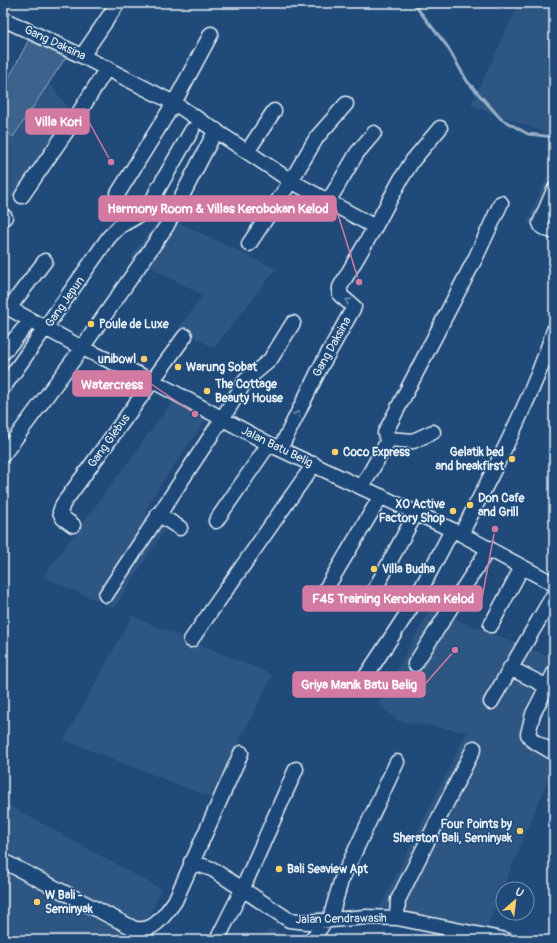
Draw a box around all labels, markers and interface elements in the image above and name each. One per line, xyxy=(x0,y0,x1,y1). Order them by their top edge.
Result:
street label: Gang Daksina xyxy=(22,22,89,64)
callout: Villa Kori xyxy=(26,109,89,134)
text: Villa Kori xyxy=(35,114,82,130)
callout: Harmony Room & Villas Kerobokan Kelod xyxy=(99,196,336,221)
text: Harmony Room & Villas Kerobokan Kelod xyxy=(107,201,329,217)
street label: Gang Jepun xyxy=(42,273,88,330)
one-way arrow xyxy=(345,299,352,306)
street label: Gang Daksina xyxy=(309,314,355,380)
place label: Poule de Luxe xyxy=(99,317,170,332)
marker: Poule de Luxe xyxy=(86,319,96,329)
place label: unibowl xyxy=(98,352,136,367)
marker: unibowl xyxy=(139,354,149,364)
place label: Warung Sobat xyxy=(186,360,258,375)
marker: Warung Sobat xyxy=(173,362,183,372)
callout: Watercress xyxy=(73,371,151,396)
text: Watercress xyxy=(81,377,143,393)
place label: The Cottage Beauty House xyxy=(214,377,284,406)
marker: The Cottage Beauty House xyxy=(202,386,212,396)
one-way arrow xyxy=(293,410,300,418)
street label: Gang Glebus xyxy=(85,411,134,471)
street label: Jalan Batu Belig xyxy=(239,423,315,471)
place label: Coco Express xyxy=(343,445,411,460)
place label: Gelatik bed and breakfirst xyxy=(436,445,505,474)
marker: Coco Express xyxy=(330,447,340,457)
marker: Gelatik bed and breakfirst xyxy=(507,454,517,464)
place label: Don Cafe and Grill xyxy=(478,491,525,520)
place label: XO Active Factory Shop xyxy=(379,497,446,526)
marker: Don Cafe and Grill xyxy=(465,500,475,510)
marker: XO Active Factory Shop xyxy=(448,506,458,516)
place label: Villa Budha xyxy=(382,562,436,577)
marker: Villa Budha xyxy=(369,564,379,574)
callout: F45 Training Kerobokan Kelod xyxy=(303,586,482,611)
text: F45 Training Kerobokan Kelod xyxy=(312,591,474,607)
callout: Griya Manik Batu Belig xyxy=(293,672,425,697)
text: Griya Manik Batu Belig xyxy=(301,677,418,693)
place label: Four Points by Sheraton Bali, Seminyak xyxy=(393,817,513,846)
marker: Four Points by Sheraton Bali, Seminyak xyxy=(515,826,525,836)
place label: Bali Seaview Apt xyxy=(287,862,369,877)
marker: Bali Seaview Apt xyxy=(274,864,284,874)
north arrow xyxy=(495,881,535,921)
text: U xyxy=(513,885,526,900)
place label: W Bali - Seminyak xyxy=(45,888,94,917)
marker: W Bali - Seminyak xyxy=(32,897,42,907)
street label: Jalan Cendrawasih xyxy=(295,911,387,927)

